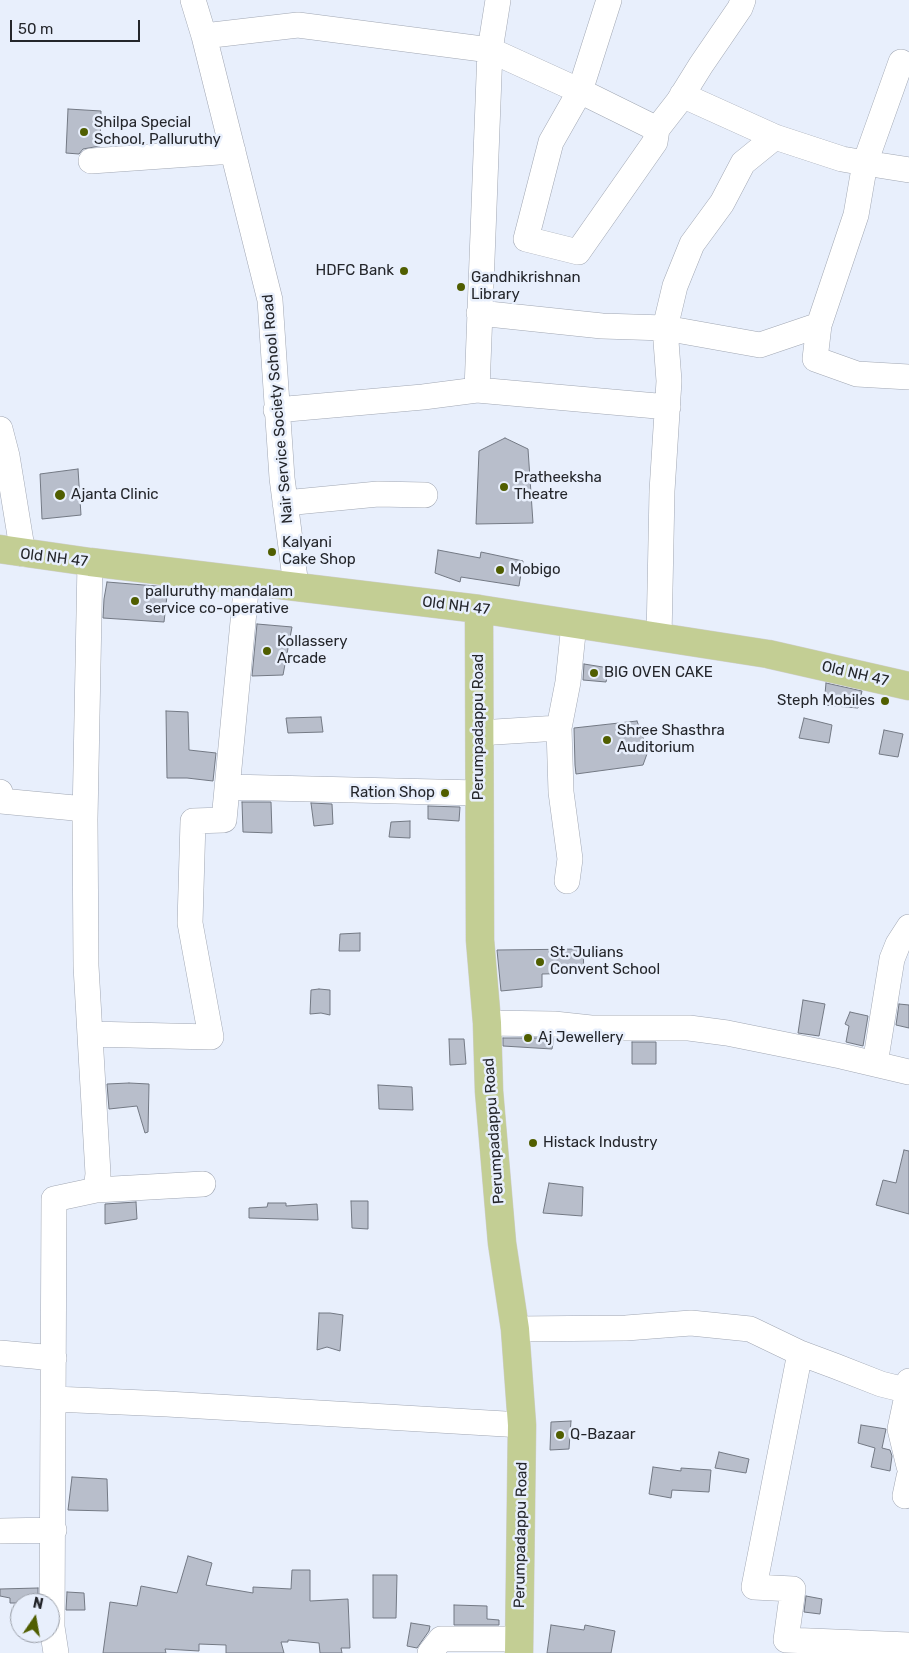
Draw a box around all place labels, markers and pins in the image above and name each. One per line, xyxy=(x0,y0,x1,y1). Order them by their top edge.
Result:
place label: Shilpa Special School, Palluruthy xyxy=(94,114,221,149)
marker: Shilpa Special School, Palluruthy xyxy=(78,126,90,138)
place label: HDFC Bank xyxy=(315,262,394,280)
marker: HDFC Bank xyxy=(398,265,410,277)
place label: Gandhikrishnan Library xyxy=(471,269,581,304)
marker: Gandhikrishnan Library xyxy=(455,281,467,293)
place label: Pratheeksha Theatre xyxy=(514,469,602,504)
marker: Pratheeksha Theatre xyxy=(498,481,510,493)
place label: Ajanta Clinic xyxy=(71,486,159,504)
marker: Ajanta Clinic xyxy=(53,488,67,502)
place label: Kalyani Cake Shop xyxy=(282,534,356,569)
marker: Kalyani Cake Shop xyxy=(266,546,278,558)
place label: Mobigo xyxy=(510,561,561,579)
marker: Mobigo xyxy=(494,564,506,576)
place label: palluruthy mandalam service co-operative xyxy=(145,583,293,618)
marker: palluruthy mandalam service co-operative xyxy=(129,595,141,607)
place label: Kollassery Arcade xyxy=(277,633,347,668)
marker: Kollassery Arcade xyxy=(261,645,273,657)
place label: BIG OVEN CAKE xyxy=(604,664,713,682)
marker: BIG OVEN CAKE xyxy=(588,667,600,679)
place label: Steph Mobiles xyxy=(777,692,875,710)
marker: Steph Mobiles xyxy=(879,695,891,707)
place label: Shree Shasthra Auditorium xyxy=(617,722,725,757)
marker: Shree Shasthra Auditorium xyxy=(601,734,613,746)
place label: Ration Shop xyxy=(350,784,435,802)
marker: Ration Shop xyxy=(439,787,451,799)
place label: St. Julians Convent School xyxy=(550,944,660,979)
marker: St. Julians Convent School xyxy=(534,956,546,968)
place label: Aj Jewellery xyxy=(538,1029,624,1047)
marker: Aj Jewellery xyxy=(522,1032,534,1044)
place label: Histack Industry xyxy=(543,1134,657,1152)
marker: Histack Industry xyxy=(527,1137,539,1149)
place label: Q-Bazaar xyxy=(570,1426,636,1444)
marker: Q-Bazaar xyxy=(554,1429,566,1441)

